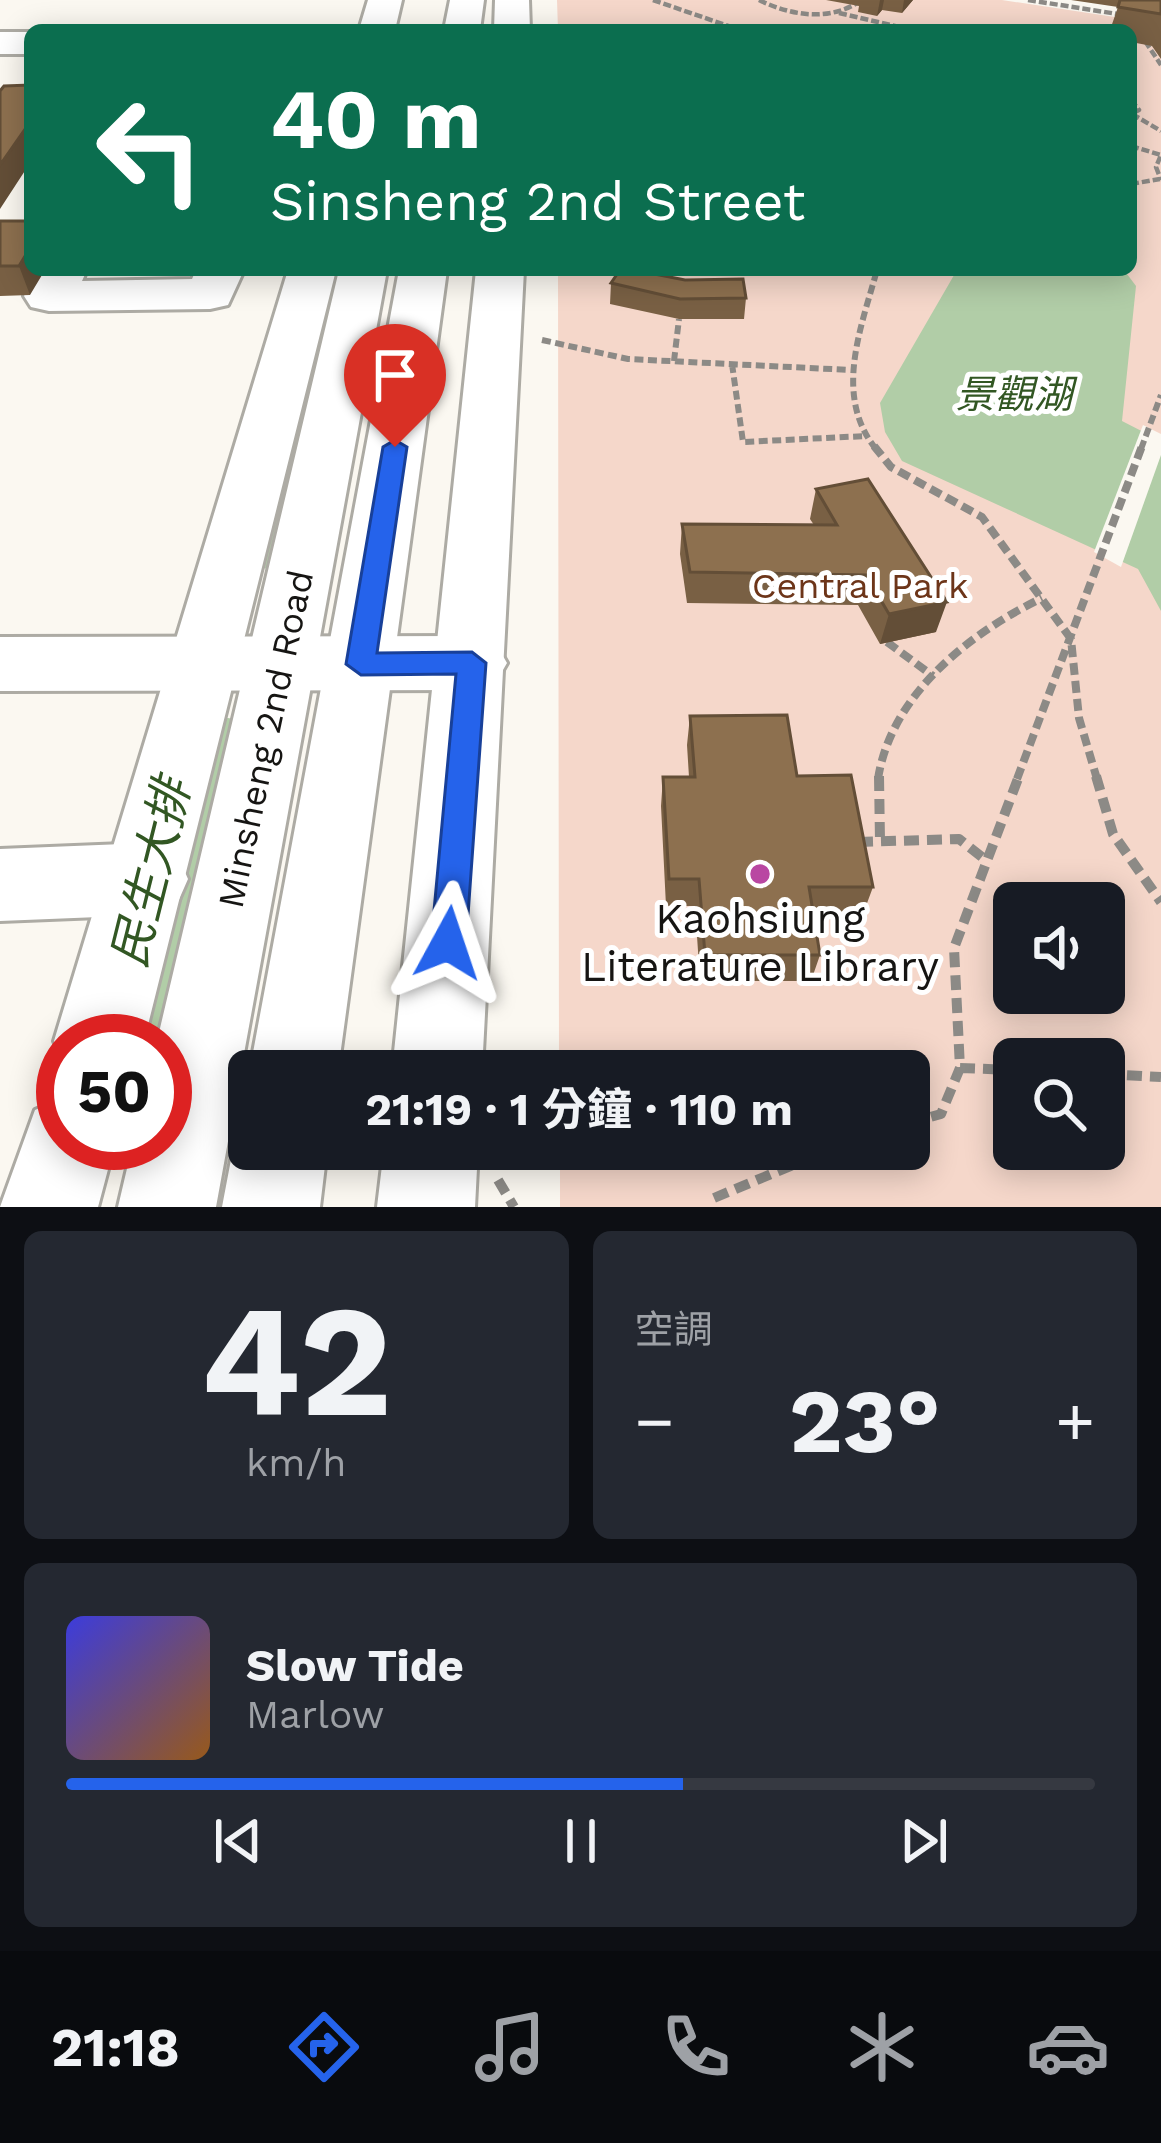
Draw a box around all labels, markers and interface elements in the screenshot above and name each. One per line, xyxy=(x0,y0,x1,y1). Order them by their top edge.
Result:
text: 40 m xyxy=(270,70,481,168)
icon: left xyxy=(72,72,228,228)
text: Sinsheng 2nd Street xyxy=(270,170,805,233)
pin xyxy=(344,324,446,447)
icon: arrive xyxy=(362,342,428,408)
water label: 景觀湖 xyxy=(955,372,1078,417)
park label: Central Park xyxy=(752,565,968,607)
street label: Minsheng 2nd Road xyxy=(210,566,322,912)
water label: 民生大排 xyxy=(100,767,203,973)
marker: Kaohsiung Literature Library xyxy=(747,861,773,887)
position arrow xyxy=(385,880,511,1006)
map controls xyxy=(993,882,1125,1170)
button: sound xyxy=(993,882,1125,1014)
place label: Kaohsiung Literature Library xyxy=(581,894,939,991)
speed limit sign: 50 xyxy=(36,1014,192,1170)
button: search xyxy=(993,1038,1125,1170)
text: 21:19 · 1 分鐘 · 110 m xyxy=(365,1083,793,1136)
text: 42 xyxy=(200,1270,392,1453)
text: 空調 xyxy=(635,1307,713,1352)
text: 23° xyxy=(789,1368,941,1474)
text: − xyxy=(635,1383,674,1460)
text: + xyxy=(1055,1383,1095,1460)
text: km/h xyxy=(246,1440,346,1485)
text: Slow Tide xyxy=(246,1639,464,1692)
text: Marlow xyxy=(246,1692,384,1737)
icon: previous xyxy=(205,1808,271,1874)
icon: pause xyxy=(548,1808,614,1874)
icon: next xyxy=(891,1808,957,1874)
icon: directions xyxy=(282,2005,366,2089)
icon: music xyxy=(468,2005,552,2089)
icon: phone xyxy=(654,2005,738,2089)
icon: climate xyxy=(840,2005,924,2089)
icon: car xyxy=(1026,2005,1110,2089)
text: 21:18 xyxy=(51,2016,180,2079)

